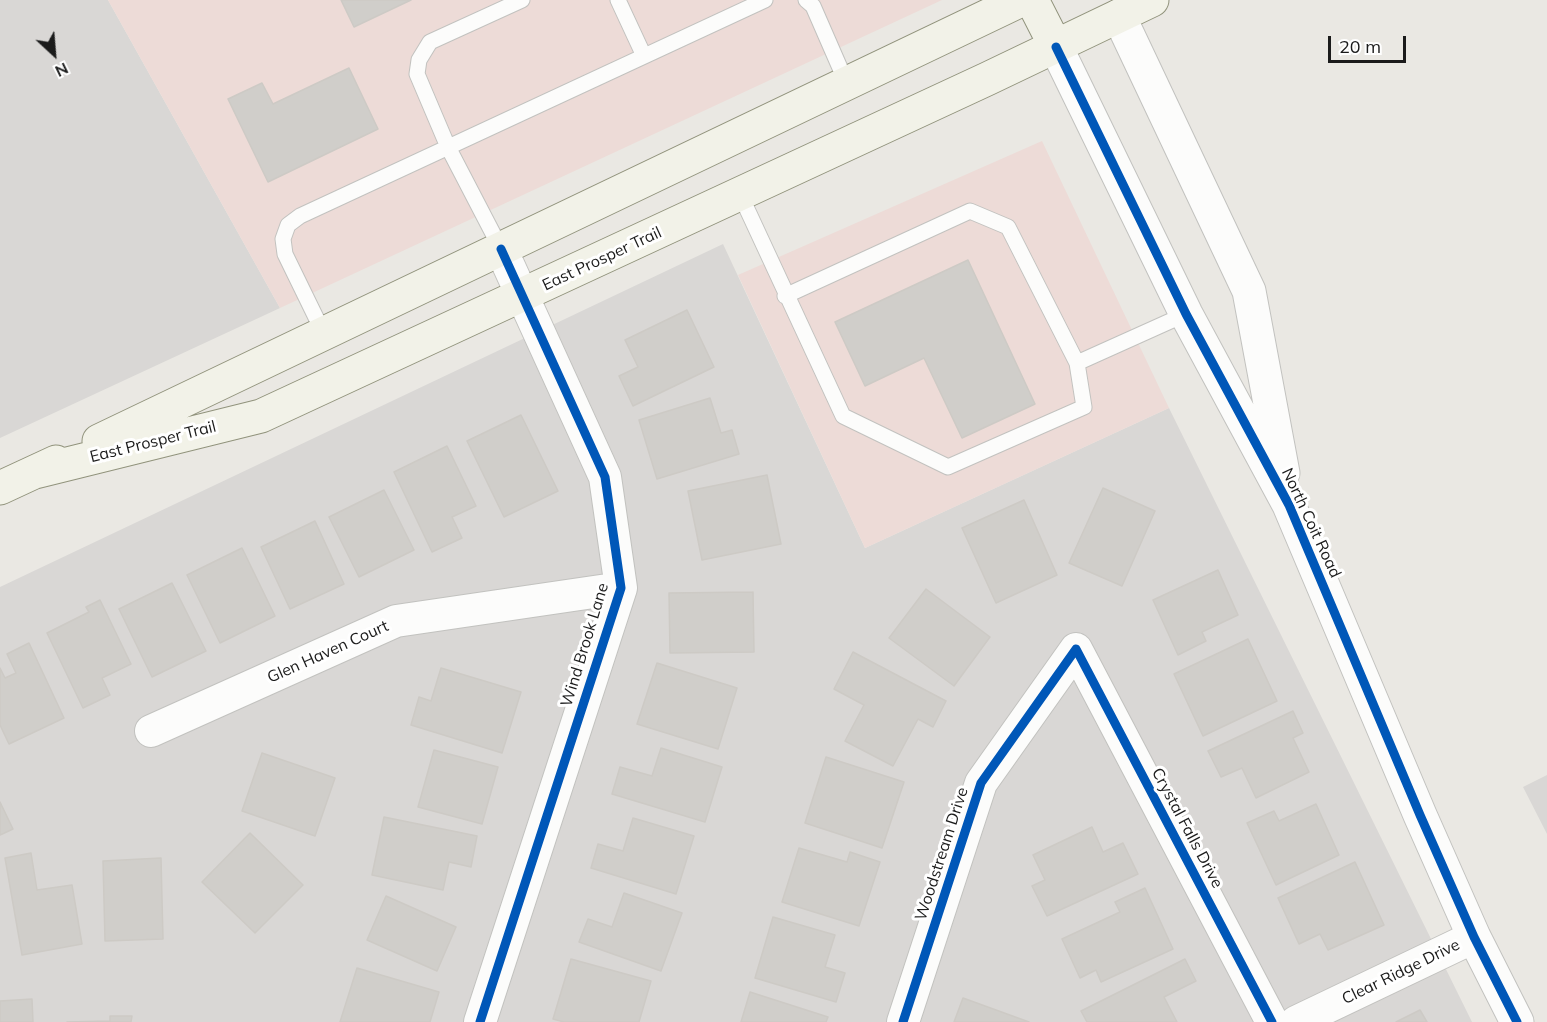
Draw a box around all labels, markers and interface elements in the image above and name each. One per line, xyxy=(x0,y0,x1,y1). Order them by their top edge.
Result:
north arrow xyxy=(24,24,84,84)
scale bar xyxy=(1331,24,1409,62)
text: 20 m xyxy=(1339,35,1381,58)
text: N xyxy=(52,59,72,82)
street label: East Prosper Trail xyxy=(539,223,665,295)
street label: East Prosper Trail xyxy=(88,417,218,467)
street label: North Coit Road xyxy=(1277,465,1345,581)
street label: Wind Brook Lane xyxy=(557,581,613,709)
street label: Glen Haven Court xyxy=(264,617,392,687)
street label: Crystal Falls Drive xyxy=(1147,765,1227,891)
street label: Woodstream Drive xyxy=(911,785,973,923)
street label: Clear Ridge Drive xyxy=(1339,935,1463,1009)

